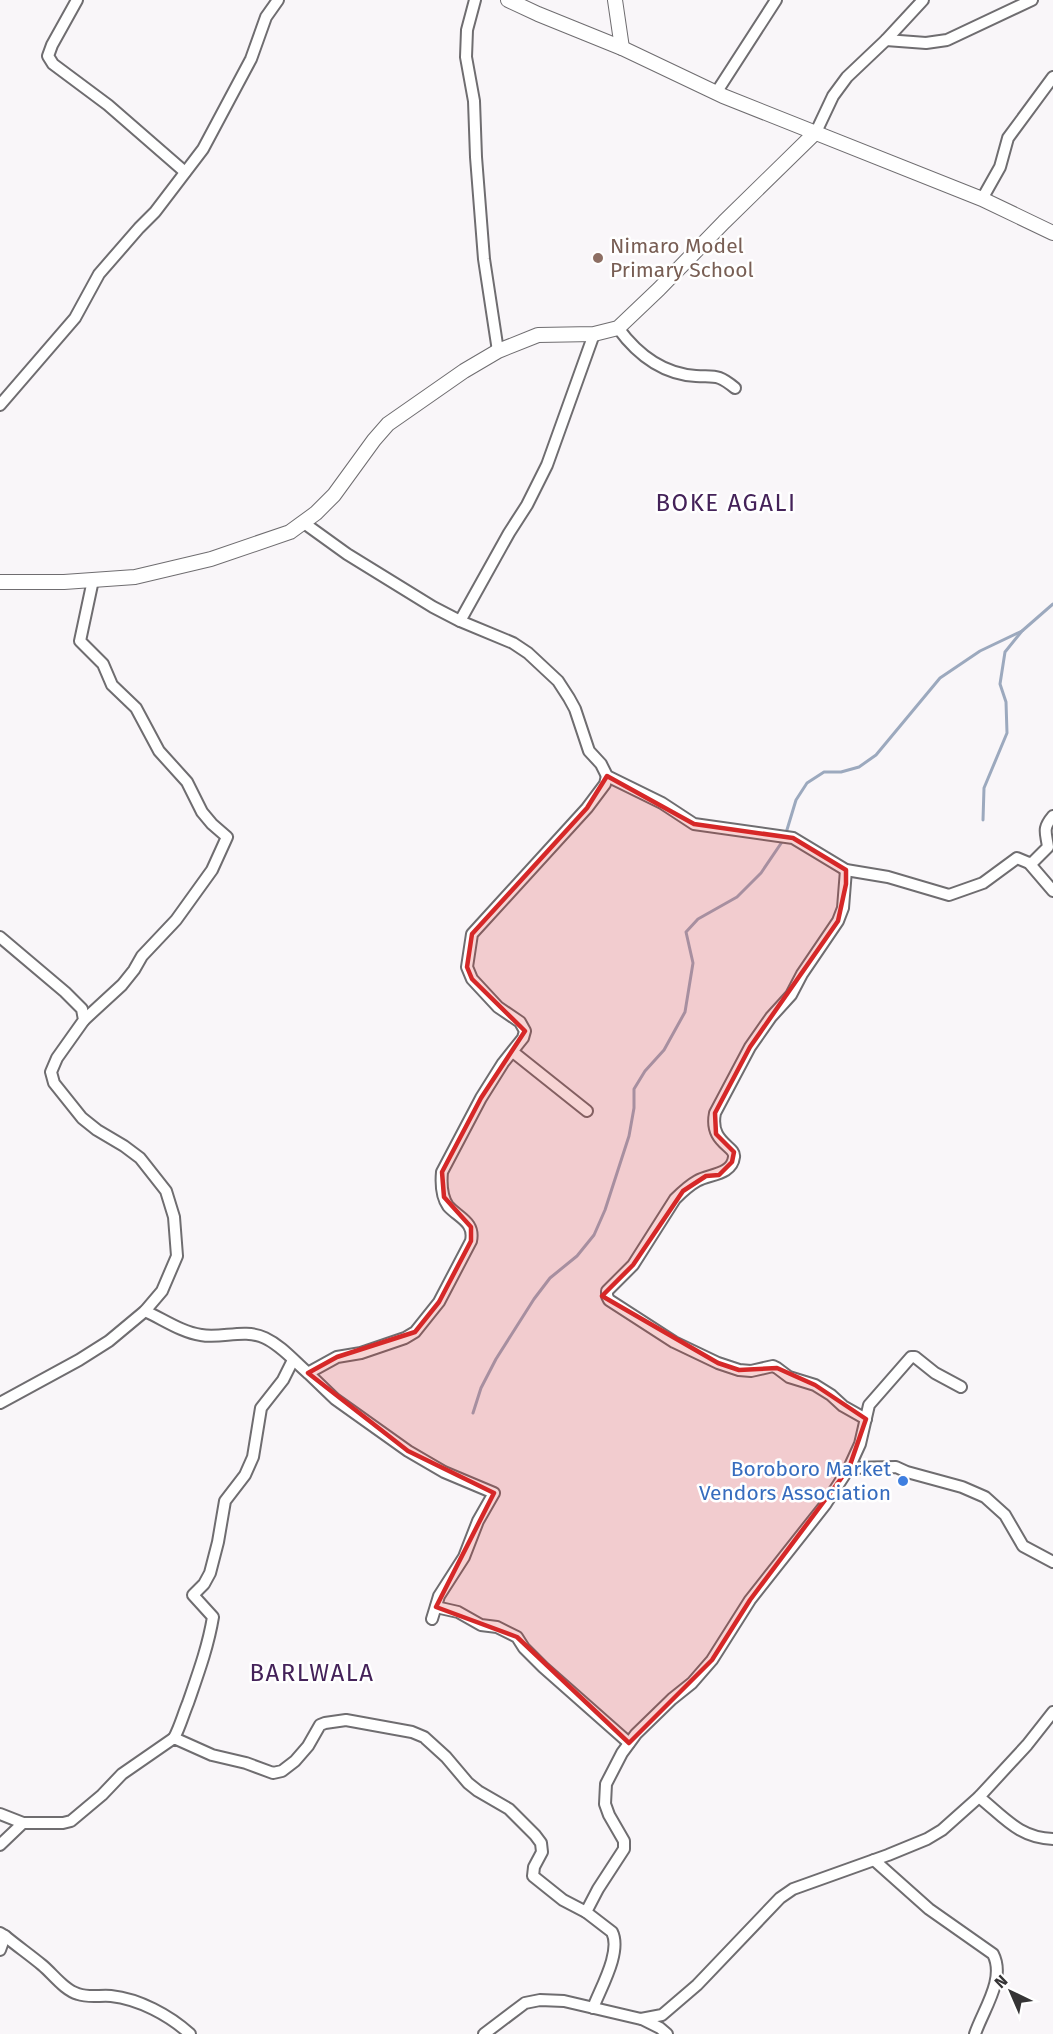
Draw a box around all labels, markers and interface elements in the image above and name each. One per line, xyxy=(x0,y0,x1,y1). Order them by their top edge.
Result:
place label: Nimaro Model Primary School xyxy=(610,233,754,283)
marker: Nimaro Model Primary School xyxy=(591,251,605,265)
district label: BOKE AGALI xyxy=(656,489,796,517)
place label: Boroboro Market Vendors Association xyxy=(699,1456,891,1506)
marker: Boroboro Market Vendors Association xyxy=(896,1474,910,1488)
district label: BARLWALA xyxy=(249,1659,375,1687)
north arrow xyxy=(981,1962,1041,2022)
text: N xyxy=(991,1971,1011,1992)

